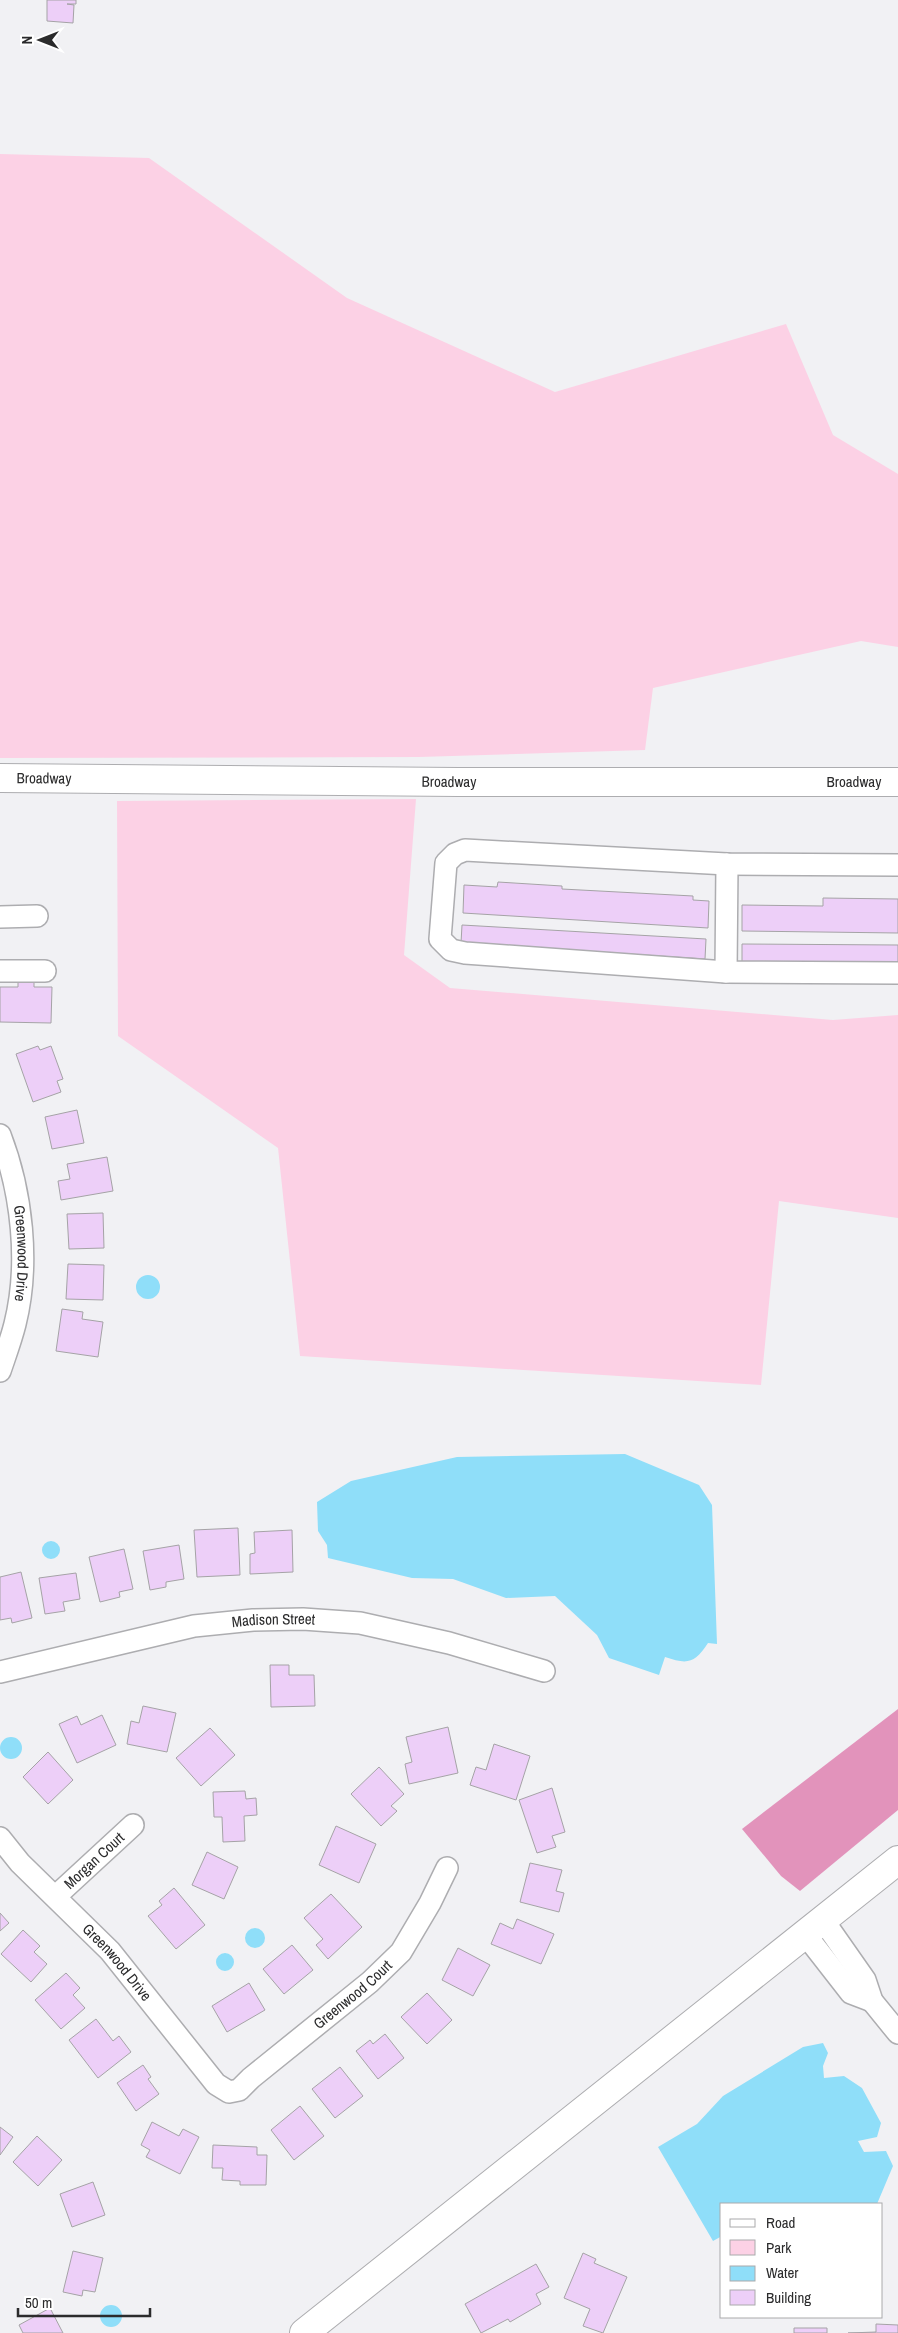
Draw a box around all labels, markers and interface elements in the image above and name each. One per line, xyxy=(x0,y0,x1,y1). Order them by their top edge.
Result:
north arrow xyxy=(15,15,65,65)
text: N xyxy=(18,36,36,44)
street label: Broadway xyxy=(17,767,72,789)
street label: Broadway xyxy=(422,771,477,792)
street label: Broadway xyxy=(827,771,882,792)
street label: Greenwood Drive xyxy=(9,1204,34,1303)
street label: Madison Street xyxy=(231,1608,316,1632)
street label: Morgan Court xyxy=(59,1827,129,1894)
street label: Greenwood Drive xyxy=(78,1919,157,2005)
street label: Greenwood Court xyxy=(309,1955,397,2034)
legend xyxy=(720,2203,883,2318)
text: Road xyxy=(766,2212,795,2233)
text: Park xyxy=(766,2237,792,2258)
text: Water xyxy=(766,2262,798,2283)
scale bar xyxy=(18,2286,150,2318)
text: Building xyxy=(766,2287,811,2308)
text: 50 m xyxy=(25,2292,52,2313)

